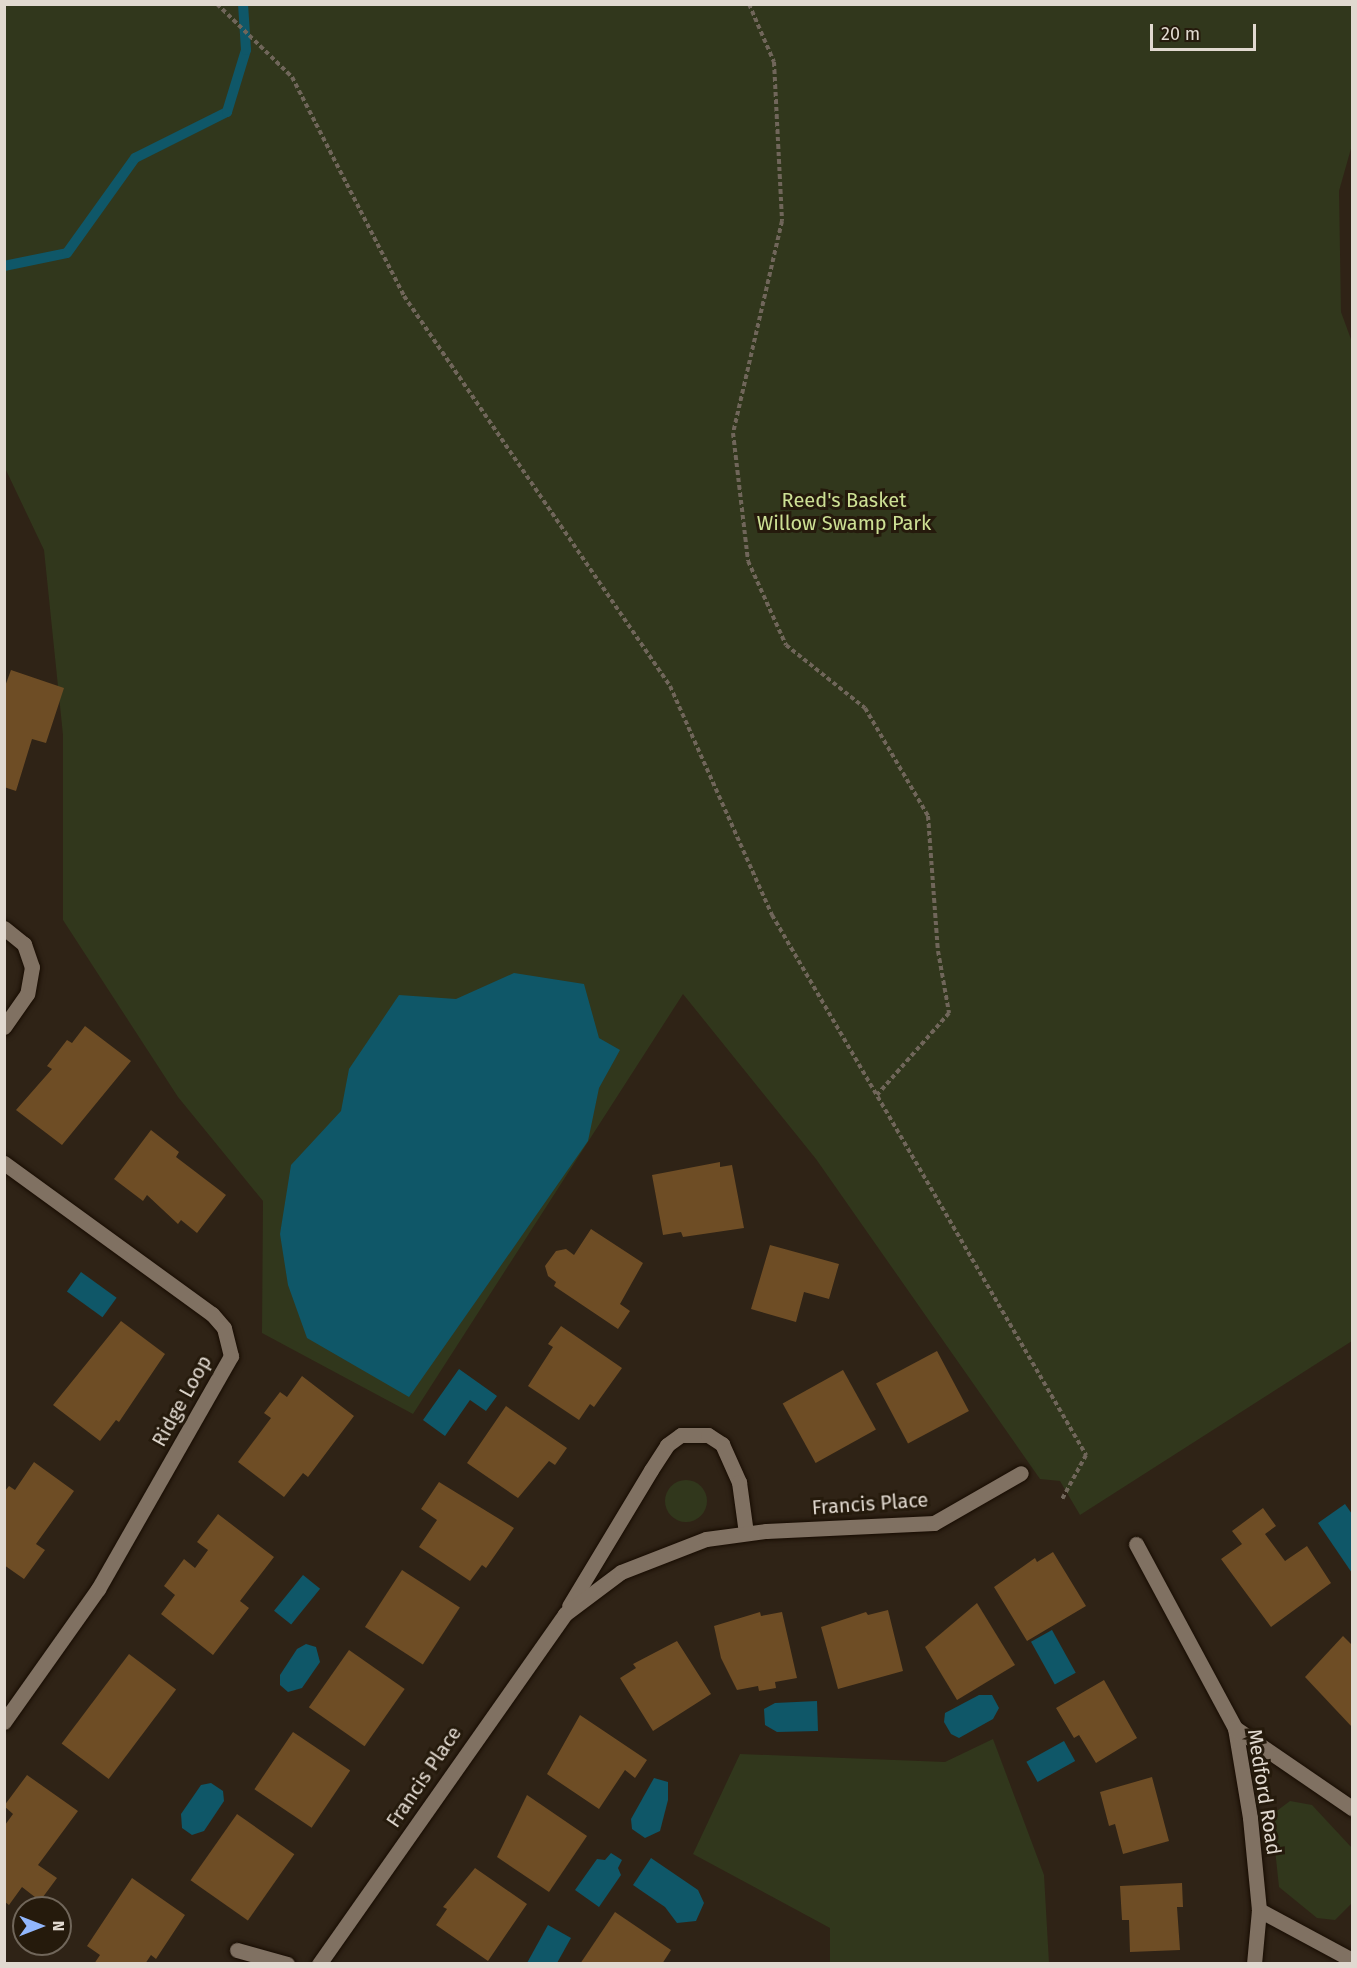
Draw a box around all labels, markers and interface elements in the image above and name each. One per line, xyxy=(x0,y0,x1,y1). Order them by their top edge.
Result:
scale bar xyxy=(1153,12,1260,50)
text: 20 m xyxy=(1161,23,1200,45)
park label: Reed's Basket Willow Swamp Park xyxy=(757,489,931,536)
street label: Ridge Loop xyxy=(147,1351,217,1451)
street label: Francis Place xyxy=(811,1488,929,1520)
street label: Francis Place xyxy=(381,1722,467,1832)
street label: Medford Road xyxy=(1242,1727,1286,1857)
north arrow xyxy=(12,1896,72,1956)
text: N xyxy=(49,1921,68,1931)

